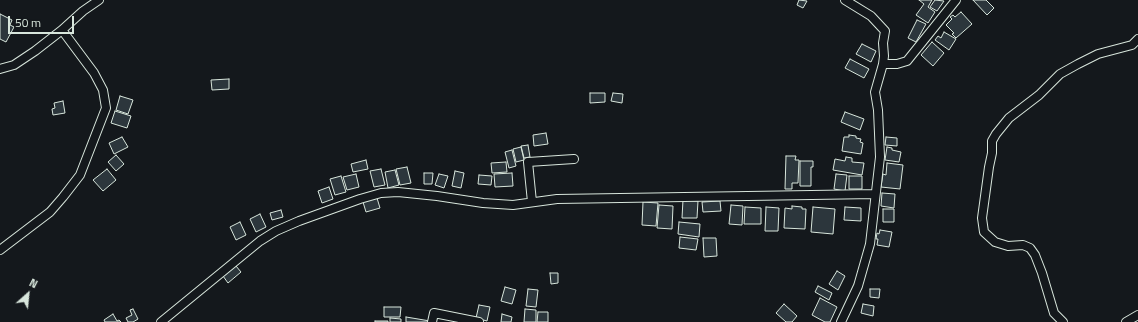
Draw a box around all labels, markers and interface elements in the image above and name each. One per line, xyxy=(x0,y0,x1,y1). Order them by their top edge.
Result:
scale bar xyxy=(10,8,76,34)
text: 50 m xyxy=(15,13,41,32)
north arrow xyxy=(8,274,48,314)
text: N xyxy=(26,274,40,292)

